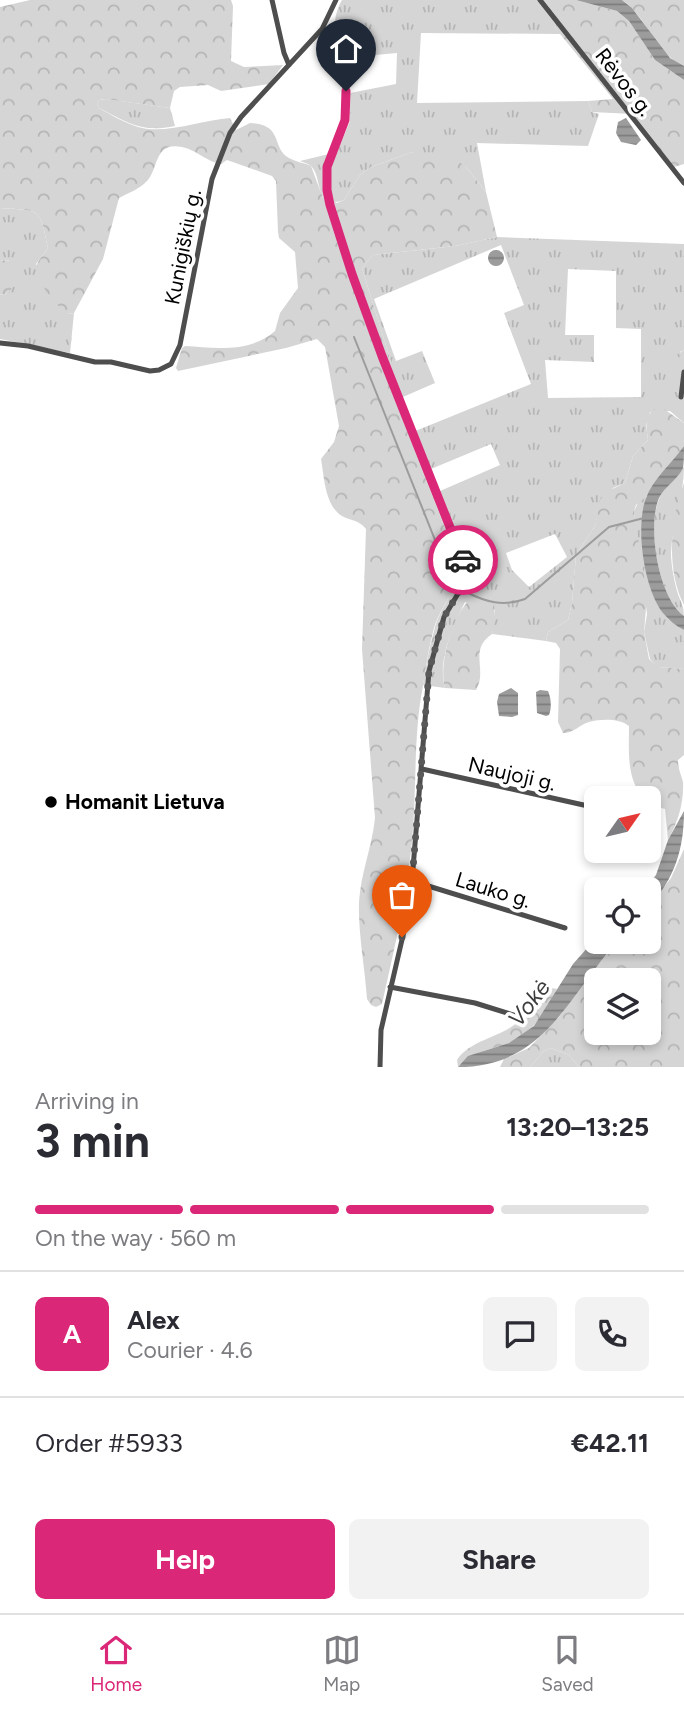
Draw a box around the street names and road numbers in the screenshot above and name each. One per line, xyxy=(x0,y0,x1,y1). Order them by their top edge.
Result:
street label: Rėvos g. xyxy=(590,43,659,120)
street label: Kunigiškių g. xyxy=(159,187,206,307)
street label: Naujoji g. xyxy=(466,751,558,796)
street label: Lauko g. xyxy=(452,866,534,913)

